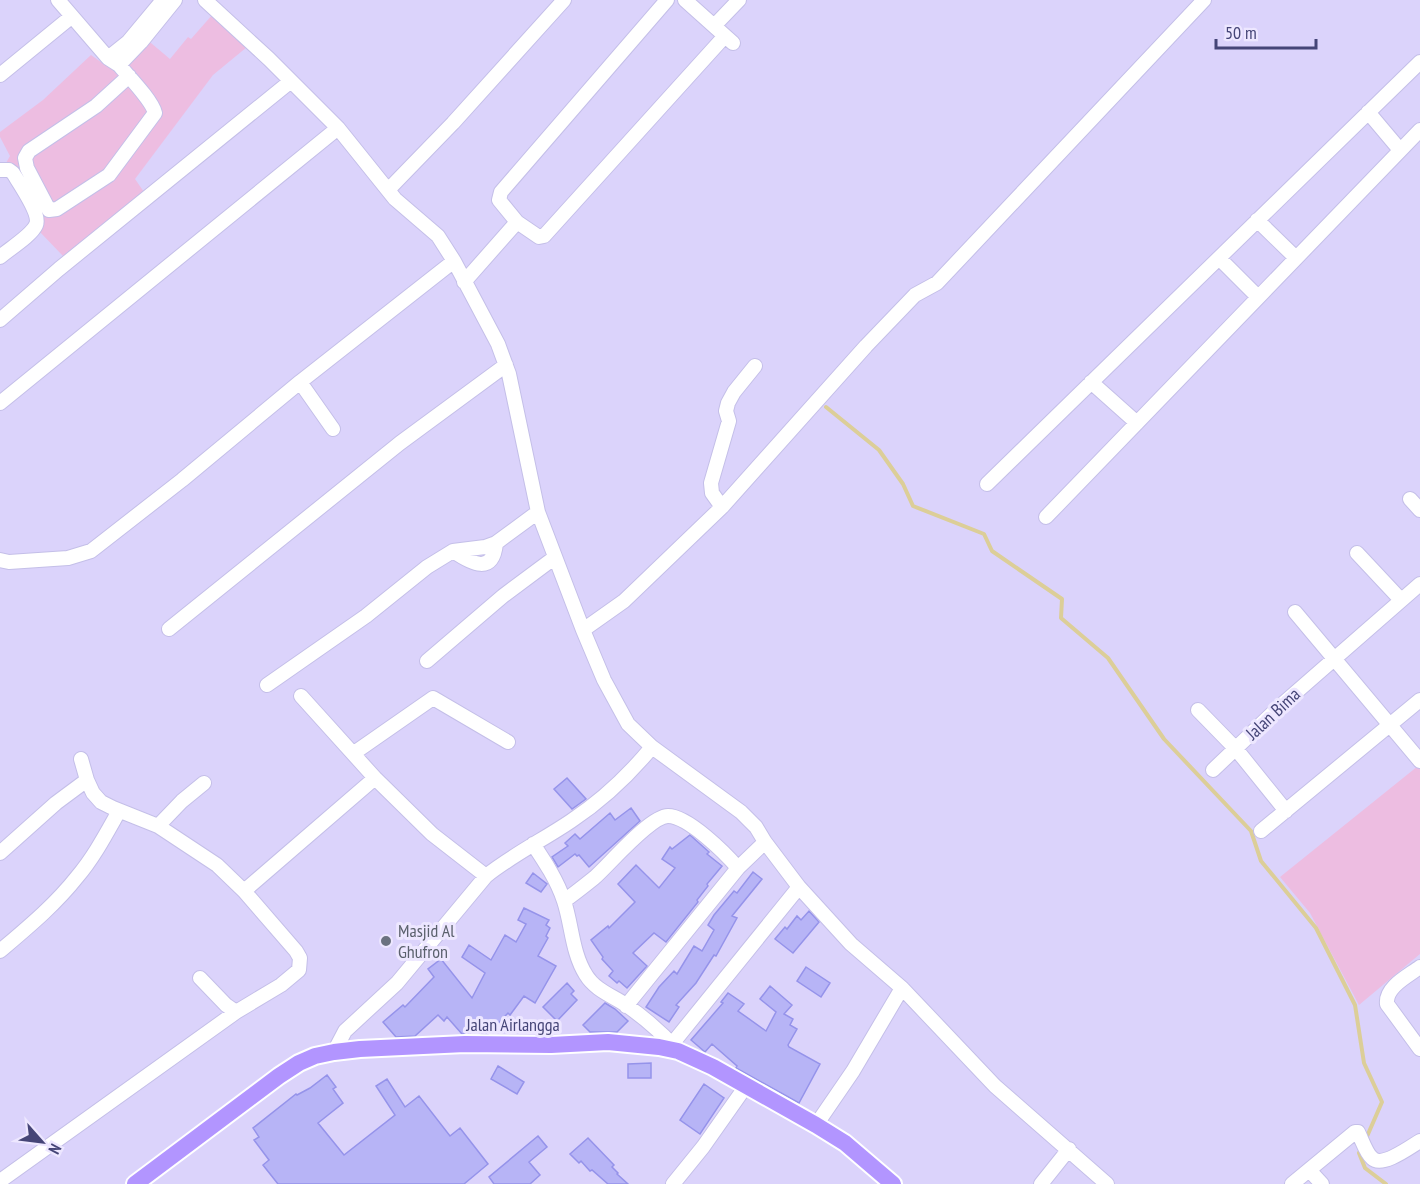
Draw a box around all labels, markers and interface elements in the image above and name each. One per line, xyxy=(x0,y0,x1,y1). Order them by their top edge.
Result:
scale bar xyxy=(1216,12,1316,50)
text: 50 m xyxy=(1225,21,1257,44)
street label: Jalan Bima xyxy=(1240,683,1305,745)
place label: Masjid Al Ghufron xyxy=(398,919,455,963)
marker: Masjid Al Ghufron xyxy=(379,934,393,948)
street label: Jalan Airlangga xyxy=(465,1013,560,1036)
north arrow xyxy=(12,1112,72,1172)
text: N xyxy=(44,1141,66,1158)

